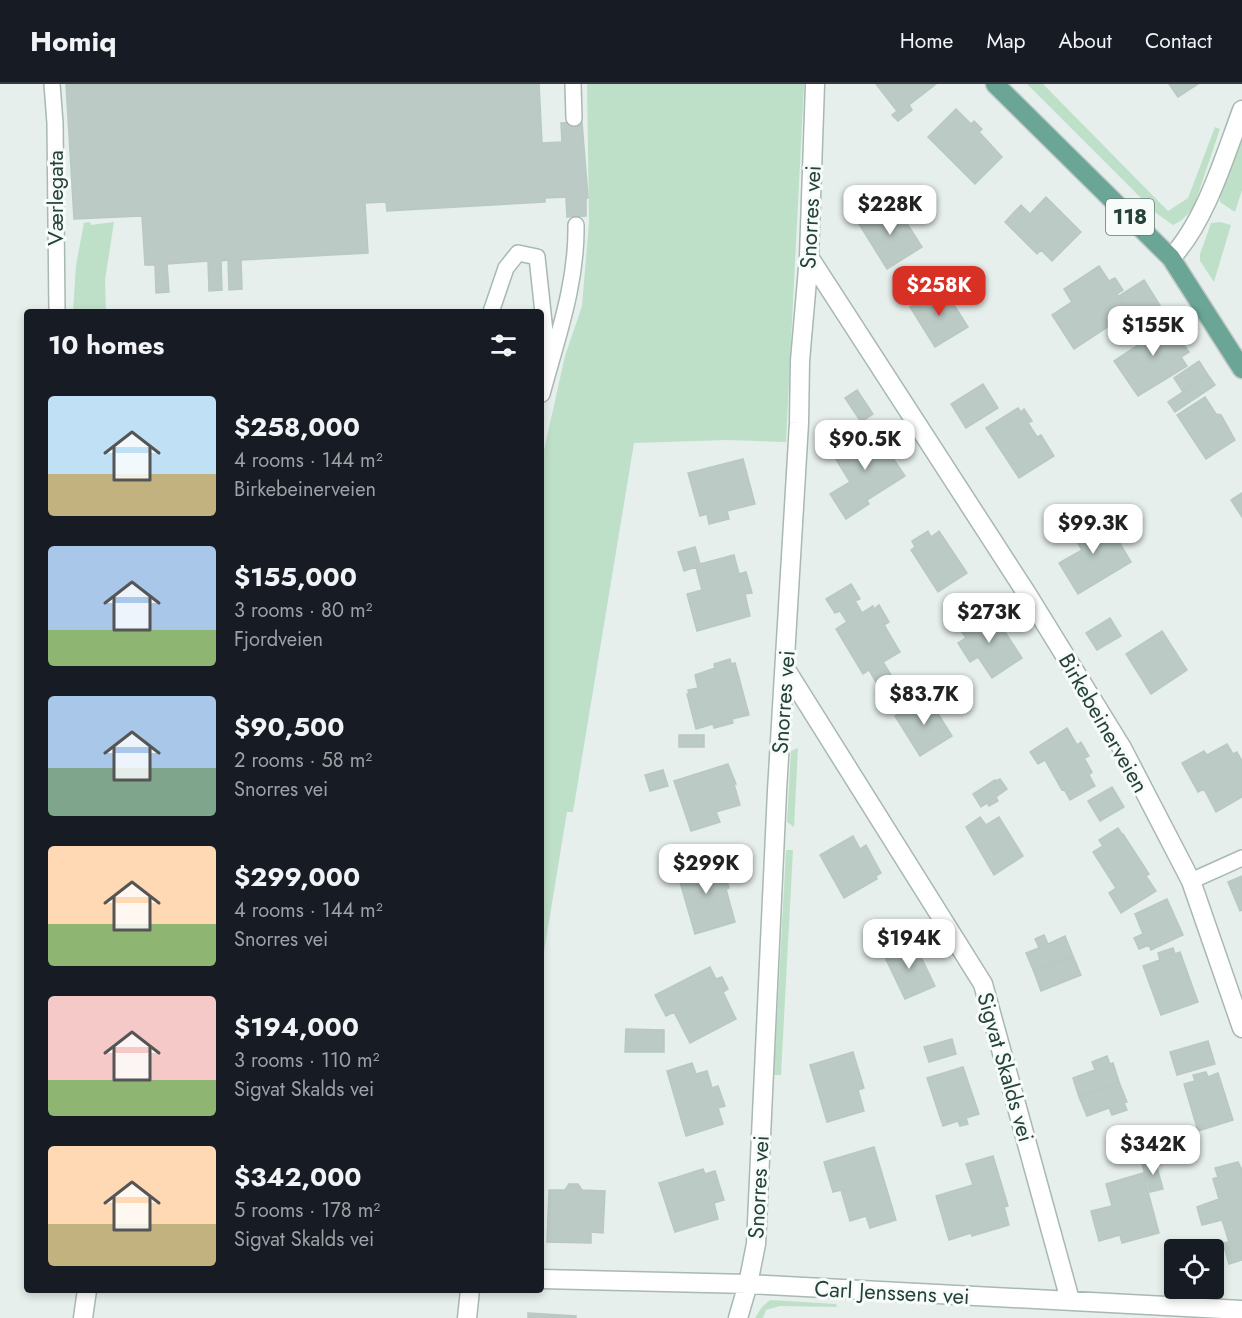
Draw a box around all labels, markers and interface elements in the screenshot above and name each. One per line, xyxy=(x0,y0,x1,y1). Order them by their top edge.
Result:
text: Homiq xyxy=(30,21,117,62)
text: Home xyxy=(900,26,953,56)
text: Map xyxy=(986,26,1026,56)
text: About xyxy=(1059,26,1112,56)
text: Contact xyxy=(1145,26,1212,56)
street label: Værlegata xyxy=(39,150,71,246)
street label: Snorres vei xyxy=(791,164,829,270)
pin: $228K xyxy=(848,185,932,236)
text: $228K xyxy=(857,190,923,219)
road number: 118 xyxy=(1106,199,1154,235)
pin: $258K xyxy=(897,266,981,317)
text: $258K xyxy=(907,271,971,300)
pin: $155K xyxy=(1111,306,1195,357)
text: $155K xyxy=(1122,311,1184,340)
text: 10 homes xyxy=(48,326,164,364)
icon: filters xyxy=(487,329,520,362)
text: $258,000 xyxy=(234,408,360,446)
icon: home xyxy=(96,420,168,492)
pin: $90.5K xyxy=(816,420,914,471)
text: $90.5K xyxy=(829,425,901,454)
text: 4 rooms · 144 m² xyxy=(234,446,383,475)
text: Birkebeinerveien xyxy=(234,475,376,504)
pin: $99.3K xyxy=(1044,504,1142,555)
text: $99.3K xyxy=(1058,509,1128,538)
text: $155,000 xyxy=(234,558,357,596)
icon: home xyxy=(96,570,168,642)
pin: $273K xyxy=(947,593,1031,644)
text: 3 rooms · 80 m² xyxy=(234,596,372,625)
text: $273K xyxy=(957,598,1021,627)
text: Fjordveien xyxy=(234,625,323,654)
street label: Birkebeinerveien xyxy=(1051,647,1157,799)
street label: Snorres vei xyxy=(763,649,803,755)
pin: $83.7K xyxy=(875,675,973,726)
text: $83.7K xyxy=(889,680,959,709)
text: $90,500 xyxy=(234,708,344,746)
icon: home xyxy=(96,720,168,792)
text: 2 rooms · 58 m² xyxy=(234,746,372,775)
text: Snorres vei xyxy=(234,775,328,804)
pin: $299K xyxy=(664,844,748,895)
text: $299K xyxy=(673,849,739,878)
text: $299,000 xyxy=(234,858,360,896)
icon: home xyxy=(96,870,168,942)
text: 4 rooms · 144 m² xyxy=(234,896,383,925)
pin: $194K xyxy=(867,919,951,970)
text: $194K xyxy=(877,924,941,953)
text: Snorres vei xyxy=(234,925,328,954)
street label: Sigvat Skalds vei xyxy=(969,988,1043,1146)
text: $194,000 xyxy=(234,1008,359,1046)
icon: home xyxy=(96,1020,168,1092)
text: 3 rooms · 110 m² xyxy=(234,1046,380,1075)
text: Sigvat Skalds vei xyxy=(234,1075,374,1104)
pin: $342K xyxy=(1111,1125,1195,1176)
text: $342K xyxy=(1120,1130,1186,1159)
street label: Snorres vei xyxy=(739,1134,777,1240)
text: $342,000 xyxy=(234,1158,362,1196)
icon: home xyxy=(96,1170,168,1242)
text: 5 rooms · 178 m² xyxy=(234,1196,380,1225)
text: Sigvat Skalds vei xyxy=(234,1225,374,1254)
map controls xyxy=(1164,1239,1224,1299)
button: locate xyxy=(1164,1239,1224,1299)
street label: Carl Jenssens vei xyxy=(814,1272,970,1312)

